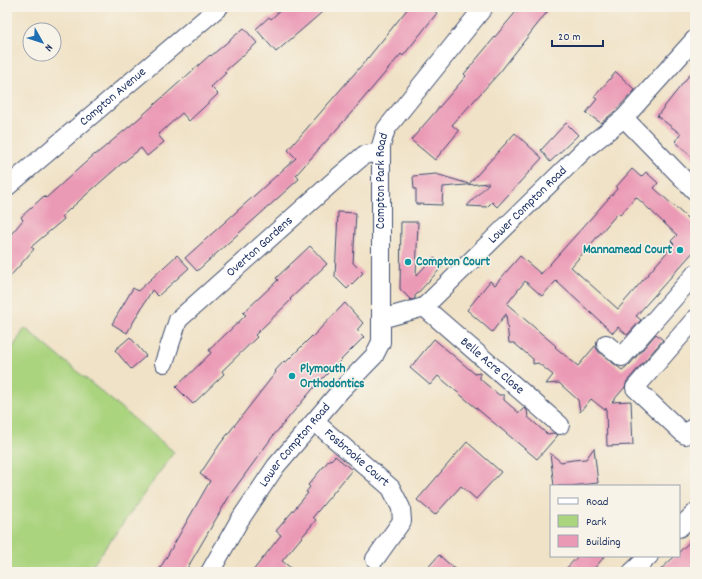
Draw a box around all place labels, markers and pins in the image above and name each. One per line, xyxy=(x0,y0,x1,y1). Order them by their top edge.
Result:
place label: Mannamead Court xyxy=(583,241,672,260)
marker: Mannamead Court xyxy=(675,245,685,255)
place label: Compton Court xyxy=(416,253,490,272)
marker: Compton Court xyxy=(403,257,413,267)
place label: Plymouth Orthodontics xyxy=(300,360,365,394)
marker: Plymouth Orthodontics xyxy=(287,371,297,381)

